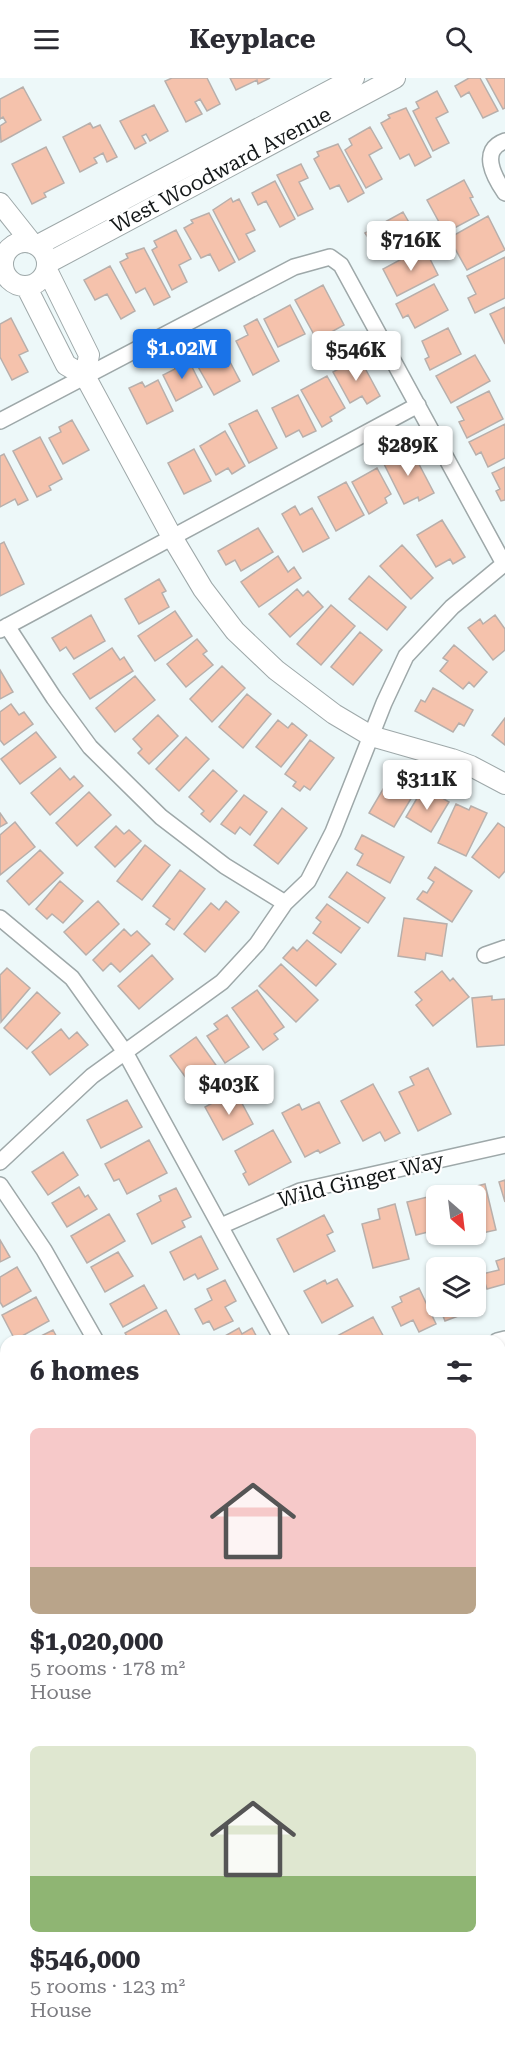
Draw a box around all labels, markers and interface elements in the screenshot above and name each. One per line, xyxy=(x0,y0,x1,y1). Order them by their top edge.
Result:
icon: menu xyxy=(30,23,63,56)
text: Keyplace xyxy=(189,23,316,55)
icon: search xyxy=(442,23,475,56)
street label: West Woodward Avenue xyxy=(107,102,335,238)
pin: $716K xyxy=(369,221,453,272)
text: $716K xyxy=(381,228,441,252)
pin: $1.02M xyxy=(133,329,231,380)
pin: $546K xyxy=(314,331,398,382)
text: $1.02M xyxy=(147,336,217,360)
text: $546K xyxy=(326,338,386,362)
pin: $289K xyxy=(366,426,450,477)
text: $289K xyxy=(378,433,438,457)
pin: $311K xyxy=(385,760,469,811)
text: $311K xyxy=(397,767,457,791)
pin: $403K xyxy=(187,1065,271,1116)
text: $403K xyxy=(199,1072,259,1096)
street label: Wild Ginger Way xyxy=(275,1148,447,1212)
north arrow xyxy=(426,1185,486,1245)
map controls xyxy=(426,1185,486,1317)
button: layers xyxy=(426,1257,486,1317)
icon: filters xyxy=(443,1355,476,1388)
text: 6 homes xyxy=(30,1356,139,1386)
icon: home xyxy=(199,1467,307,1575)
text: $1,020,000 xyxy=(30,1626,163,1656)
text: 5 rooms · 178 m² xyxy=(30,1656,185,1680)
text: House xyxy=(30,1680,92,1704)
icon: home xyxy=(199,1785,307,1893)
text: $546,000 xyxy=(30,1944,140,1974)
text: 5 rooms · 123 m² xyxy=(30,1974,185,1998)
text: House xyxy=(30,1998,92,2022)

